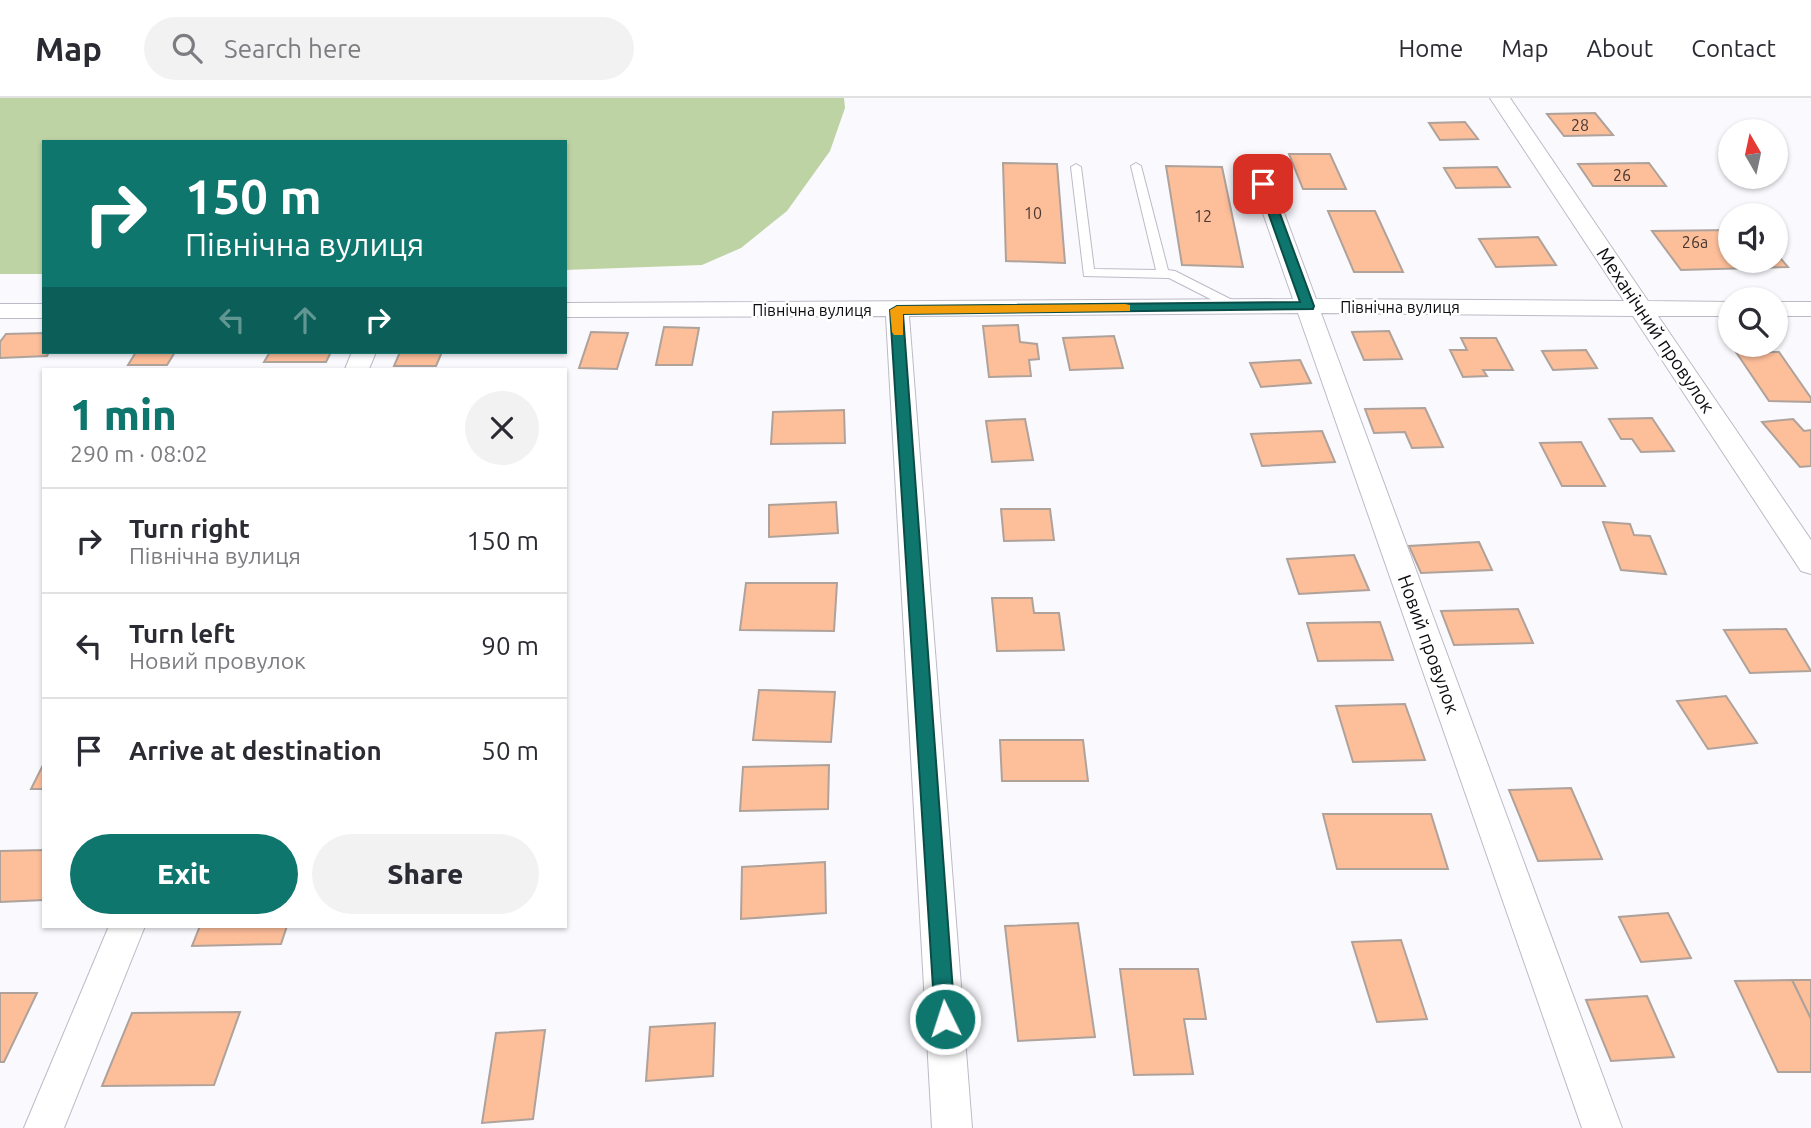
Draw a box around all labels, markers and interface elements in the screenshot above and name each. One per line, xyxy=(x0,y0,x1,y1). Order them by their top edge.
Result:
search box xyxy=(144,17,634,80)
icon: search xyxy=(168,29,206,67)
text: Map xyxy=(35,30,102,67)
text: Search here xyxy=(224,34,362,63)
text: Home xyxy=(1398,35,1463,62)
text: Map xyxy=(1501,35,1548,62)
text: About xyxy=(1586,35,1653,62)
text: Contact xyxy=(1691,35,1776,62)
house number: 28 xyxy=(1571,116,1589,134)
north arrow xyxy=(1718,119,1788,189)
map controls xyxy=(1718,119,1788,357)
pin xyxy=(1233,154,1293,214)
icon: arrive xyxy=(1244,165,1282,203)
house number: 26 xyxy=(1613,166,1631,184)
icon: right xyxy=(70,168,161,259)
text: 150 m xyxy=(185,168,322,223)
button: sound xyxy=(1718,203,1788,273)
house number: 10 xyxy=(1024,204,1042,222)
house number: 12 xyxy=(1194,207,1212,225)
text: Північна вулиця xyxy=(185,226,424,262)
house number: 26а xyxy=(1682,233,1708,251)
street label: Механічний провулок xyxy=(1593,243,1720,417)
button: search xyxy=(1718,287,1788,357)
street label: Північна вулиця xyxy=(1340,298,1460,316)
icon: left xyxy=(213,301,251,339)
icon: ahead xyxy=(286,301,324,339)
icon: right xyxy=(359,301,397,339)
street label: Північна вулиця xyxy=(752,301,872,319)
text: 1 min xyxy=(70,391,177,438)
button: close xyxy=(465,391,539,465)
text: 290 m · 08:02 xyxy=(70,441,208,466)
text: Turn right xyxy=(129,514,250,543)
icon: right xyxy=(70,522,108,560)
text: 150 m xyxy=(467,526,539,555)
text: Північна вулиця xyxy=(129,543,301,568)
street label: Новий провулок xyxy=(1394,572,1464,717)
text: Turn left xyxy=(129,619,235,648)
icon: left xyxy=(70,627,108,665)
text: 90 m xyxy=(481,631,539,660)
text: Новий провулок xyxy=(129,648,306,673)
icon: arrive xyxy=(70,732,108,770)
text: Arrive at destination xyxy=(129,736,382,765)
text: 50 m xyxy=(481,736,539,765)
button: Exit xyxy=(70,834,298,914)
button: Share xyxy=(312,834,539,914)
position arrow xyxy=(908,982,982,1056)

